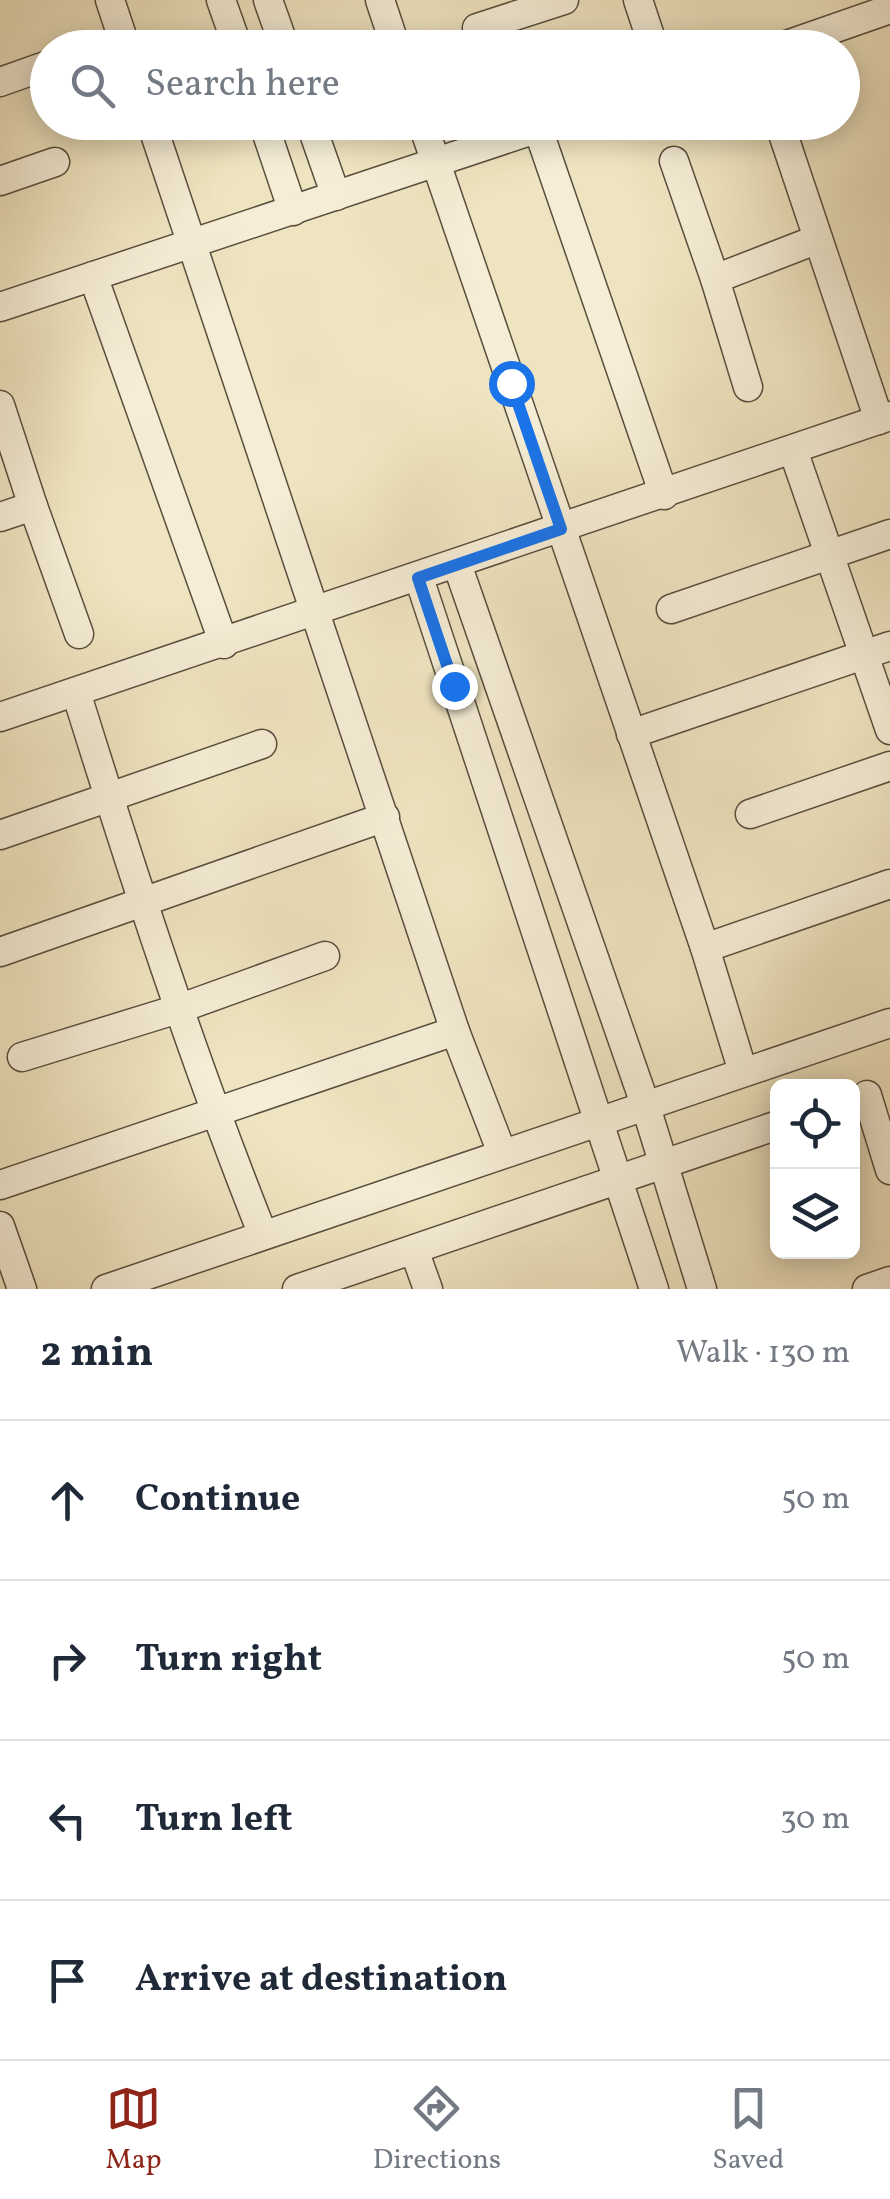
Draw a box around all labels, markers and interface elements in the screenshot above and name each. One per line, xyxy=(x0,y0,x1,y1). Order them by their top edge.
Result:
search box xyxy=(30,30,860,140)
icon: search xyxy=(65,58,120,113)
text: Search here xyxy=(145,59,340,112)
route start xyxy=(489,361,535,407)
route end xyxy=(432,664,478,710)
map controls xyxy=(770,1079,860,1259)
button: locate xyxy=(770,1079,860,1169)
button: layers xyxy=(770,1169,860,1259)
text: 2 min xyxy=(40,1325,153,1384)
text: Walk · 130 m xyxy=(676,1332,850,1376)
icon: ahead xyxy=(40,1473,95,1528)
text: Continue xyxy=(135,1474,300,1527)
text: 50 m xyxy=(781,1478,850,1522)
icon: right xyxy=(40,1633,95,1688)
text: Turn right xyxy=(135,1634,322,1687)
text: 50 m xyxy=(781,1638,850,1682)
icon: left xyxy=(40,1793,95,1848)
text: Turn left xyxy=(135,1794,292,1847)
text: 30 m xyxy=(780,1798,850,1842)
icon: arrive xyxy=(40,1953,95,2008)
text: Arrive at destination xyxy=(135,1954,508,2007)
tab: Map xyxy=(106,2081,162,2180)
tab: Directions xyxy=(373,2081,501,2180)
tab: Saved xyxy=(712,2081,784,2180)

